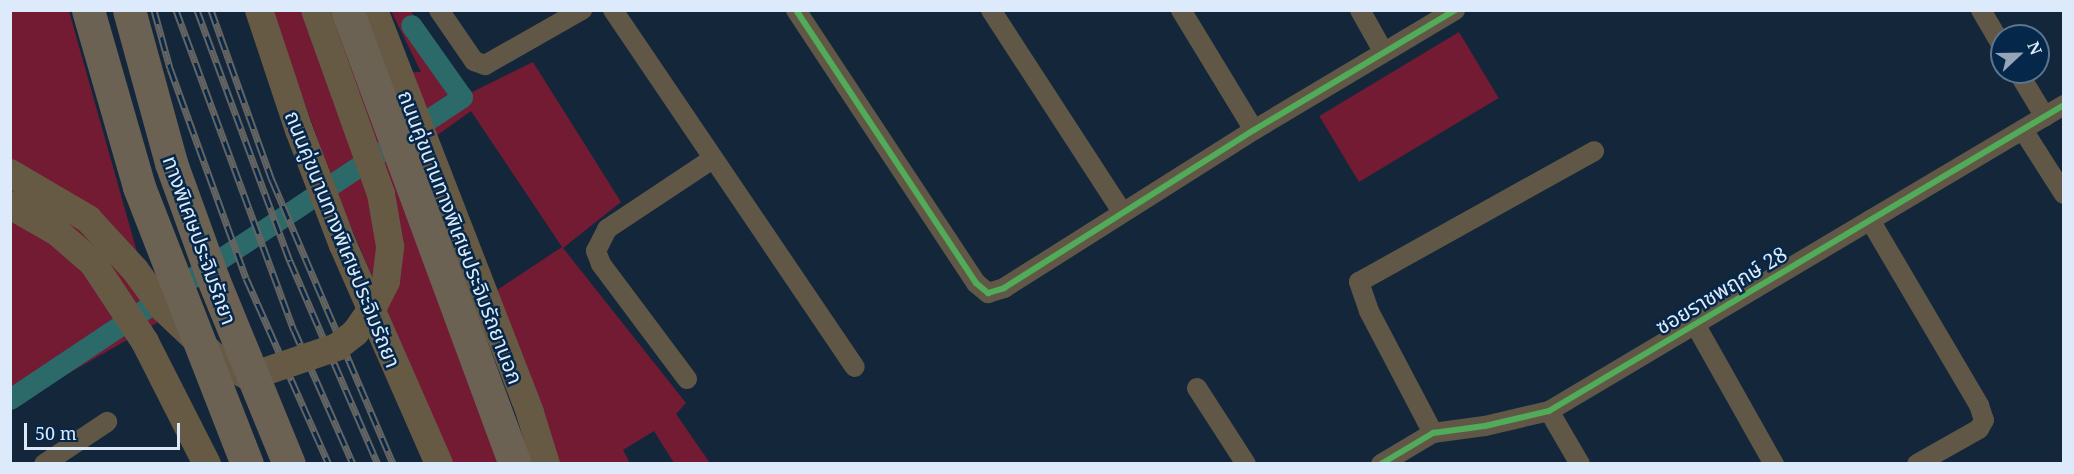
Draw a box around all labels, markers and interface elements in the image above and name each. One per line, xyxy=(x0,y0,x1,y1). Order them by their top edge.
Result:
north arrow xyxy=(1990,24,2050,84)
text: N xyxy=(2022,38,2047,58)
street label: ถนนคู่ขนานทางพิเศษประจิมรัถยานอก xyxy=(393,87,529,387)
street label: ถนนคู่ขนานทางพิเศษประจิมรัถยา xyxy=(280,107,406,371)
street label: ทางพิเศษประจิมรัถยา xyxy=(158,152,242,328)
street label: ซอยราชพฤกษ์ 28 xyxy=(1651,241,1791,339)
scale bar xyxy=(27,411,183,449)
text: 50 m xyxy=(35,421,77,445)

